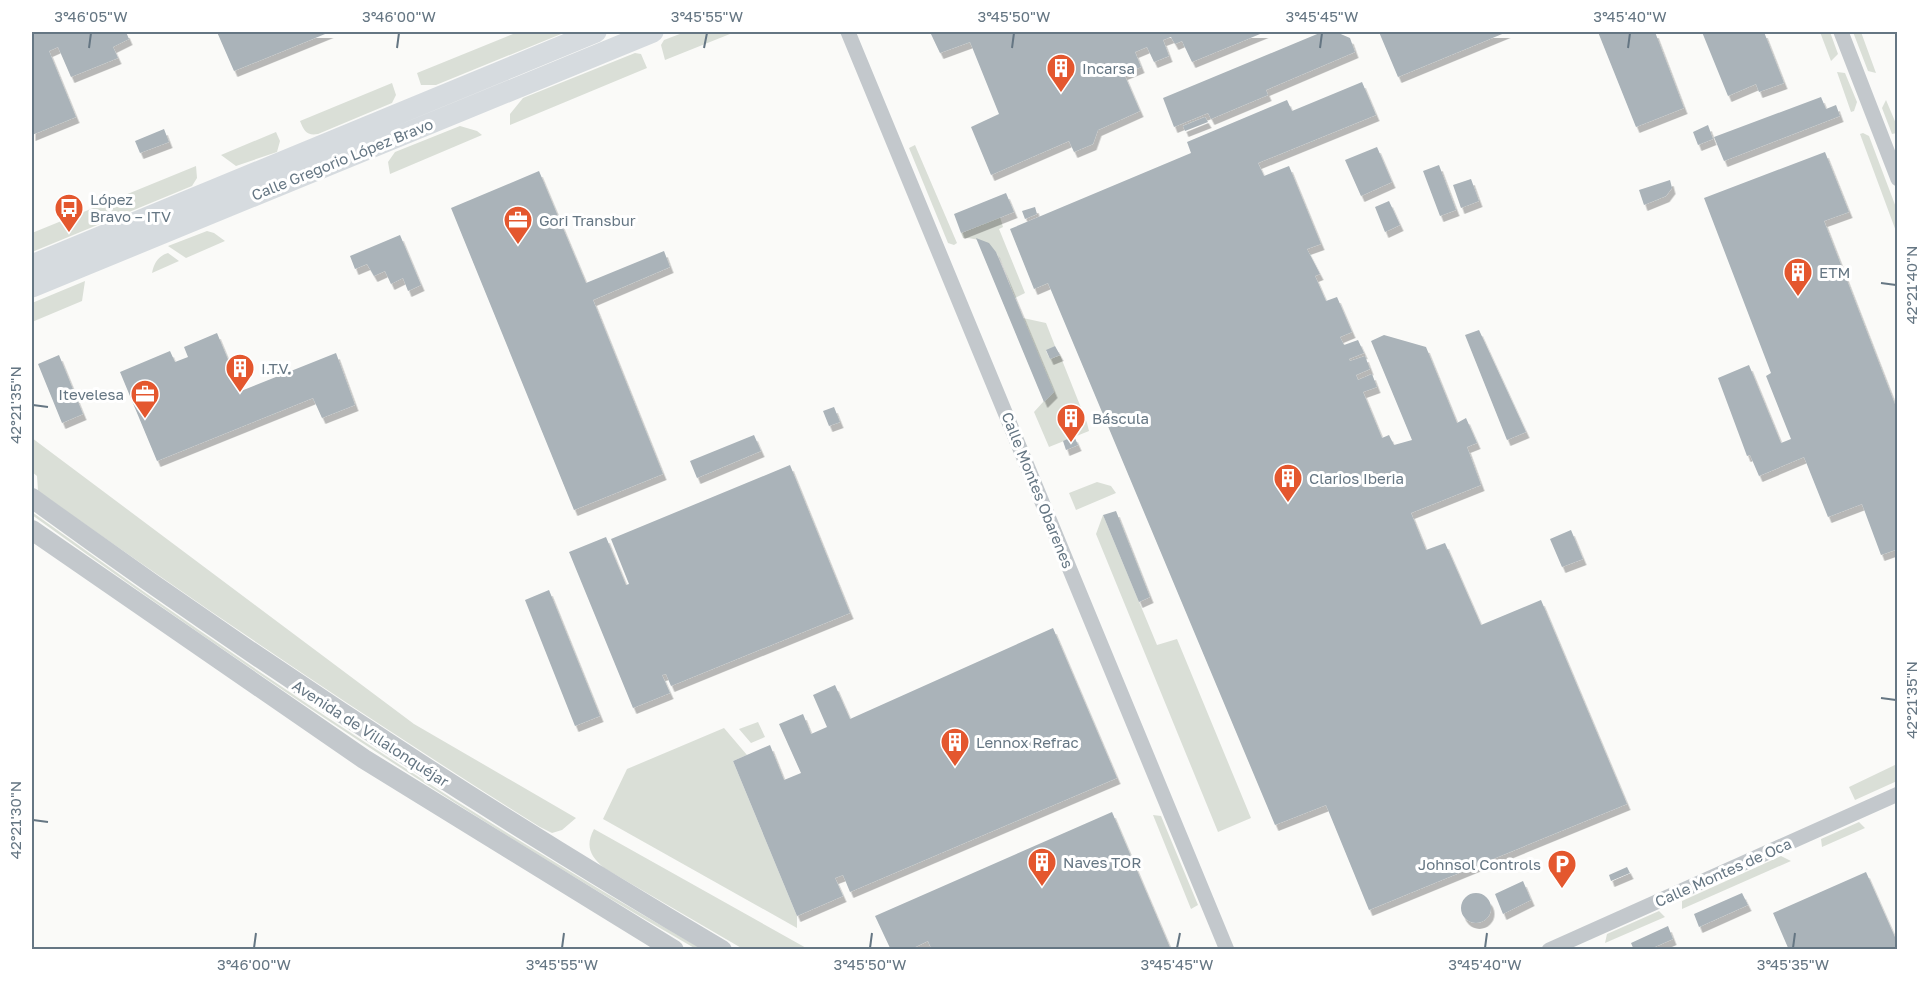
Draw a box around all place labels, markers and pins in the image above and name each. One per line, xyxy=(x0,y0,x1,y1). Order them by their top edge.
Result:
building icon: Incarsa xyxy=(1045,52,1077,94)
place label: Incarsa xyxy=(1082,59,1135,77)
place label: López Bravo – ITV xyxy=(90,190,171,225)
bus stop icon: López Bravo – ITV xyxy=(53,192,85,234)
office icon: Gori Transbur xyxy=(502,204,534,246)
place label: Gori Transbur xyxy=(539,211,636,229)
building icon: ETM xyxy=(1782,256,1814,298)
place label: ETM xyxy=(1819,263,1851,281)
building icon: I.T.V. xyxy=(224,352,256,394)
place label: I.T.V. xyxy=(261,359,292,377)
office icon: Itevelesa xyxy=(129,378,161,420)
place label: Itevelesa xyxy=(58,385,124,403)
building icon: Báscula xyxy=(1055,402,1087,444)
place label: Báscula xyxy=(1092,409,1149,427)
building icon: Clarios Iberia xyxy=(1272,462,1304,504)
place label: Clarios Iberia xyxy=(1309,469,1404,487)
building icon: Lennox Refrac xyxy=(939,726,971,768)
place label: Lennox Refrac xyxy=(976,733,1079,751)
building icon: Naves TOR xyxy=(1026,846,1058,888)
parking icon: Johnsol Controls xyxy=(1546,848,1578,890)
place label: Naves TOR xyxy=(1063,853,1141,871)
place label: Johnsol Controls xyxy=(1418,855,1541,873)

